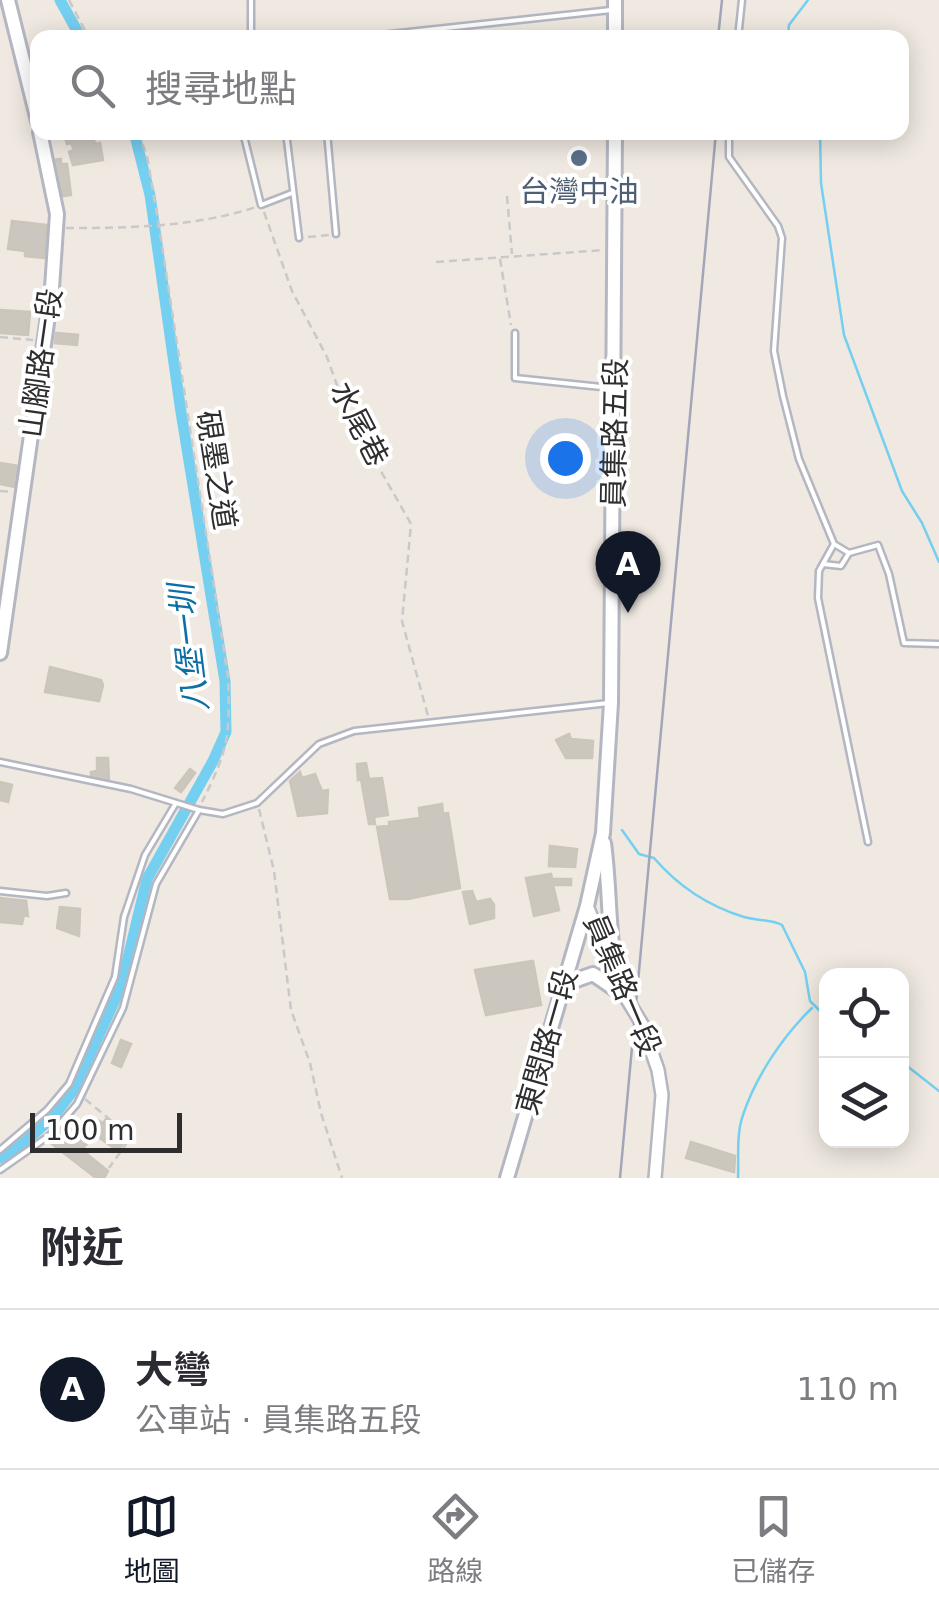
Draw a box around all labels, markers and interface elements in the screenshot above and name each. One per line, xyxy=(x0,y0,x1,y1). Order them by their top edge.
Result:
search box xyxy=(30,30,909,140)
icon: search xyxy=(65,58,120,113)
text: 搜尋地點 xyxy=(145,67,297,111)
marker: 台灣中油 xyxy=(568,147,590,169)
place label: 台灣中油 xyxy=(519,174,639,209)
street label: 山腳路一段 xyxy=(13,286,68,440)
street label: 員集路五段 xyxy=(596,358,633,508)
street label: 水尾巷 xyxy=(323,376,395,472)
street label: 硯墨之道 xyxy=(190,408,243,532)
your location xyxy=(540,433,591,484)
pin: A xyxy=(596,530,660,613)
water label: 八堡一圳 xyxy=(162,578,216,714)
street label: 員集路一段 xyxy=(577,909,668,1061)
street label: 東閔路一段 xyxy=(509,965,584,1119)
map controls xyxy=(819,968,909,1148)
button: locate xyxy=(819,968,909,1058)
button: layers xyxy=(819,1058,909,1148)
scale bar xyxy=(30,1108,182,1152)
text: 100 m xyxy=(45,1114,135,1147)
text: 附近 xyxy=(40,1223,124,1272)
text: 大彎 xyxy=(135,1348,211,1392)
text: A xyxy=(60,1370,85,1408)
text: 110 m xyxy=(797,1370,899,1408)
text: 公車站 · 員集路五段 xyxy=(135,1401,422,1439)
tab: 地圖 xyxy=(124,1489,180,1589)
tab: 路線 xyxy=(427,1489,483,1589)
tab: 已儲存 xyxy=(731,1489,815,1589)

